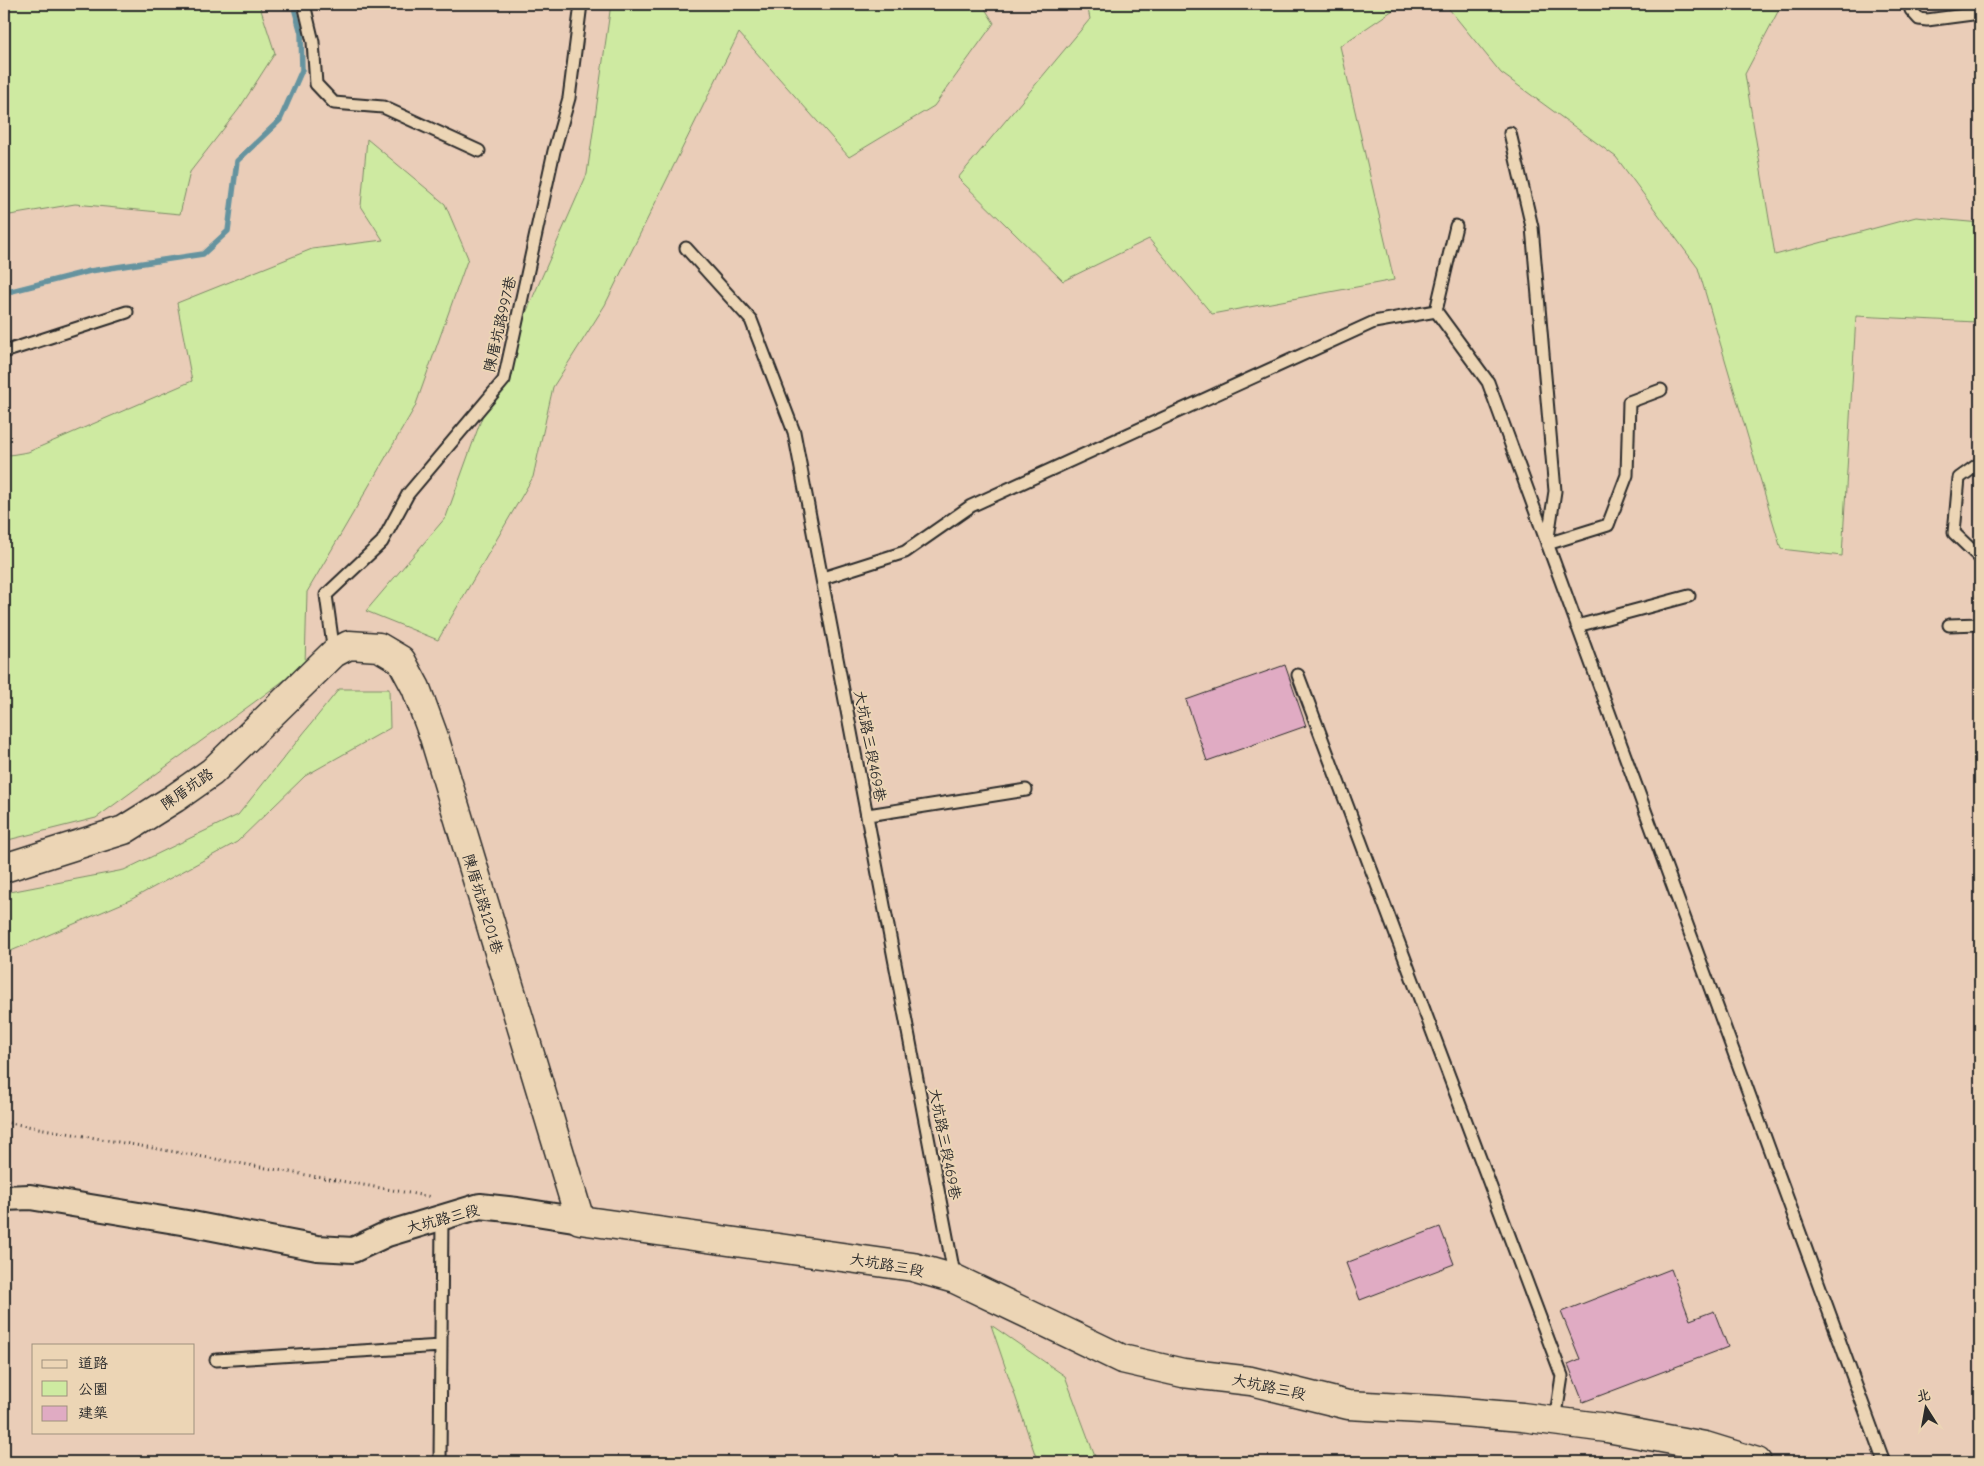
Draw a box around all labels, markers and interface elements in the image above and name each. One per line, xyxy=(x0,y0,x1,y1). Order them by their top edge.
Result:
street label: 陳厝坑路997巷 xyxy=(480,274,520,374)
street label: 大坑路三段469巷 xyxy=(850,689,890,803)
street label: 陳厝坑路 xyxy=(157,764,217,814)
street label: 陳厝坑路1201巷 xyxy=(459,852,507,956)
street label: 大坑路三段469巷 xyxy=(925,1087,965,1201)
street label: 大坑路三段 xyxy=(404,1201,482,1237)
street label: 大坑路三段 xyxy=(848,1250,926,1280)
legend xyxy=(32,1344,195,1434)
text: 道路 xyxy=(78,1354,108,1372)
street label: 大坑路三段 xyxy=(1230,1370,1308,1404)
text: 公園 xyxy=(78,1380,108,1398)
north arrow xyxy=(1902,1384,1952,1434)
text: 北 xyxy=(1915,1386,1932,1405)
text: 建築 xyxy=(78,1404,108,1422)

